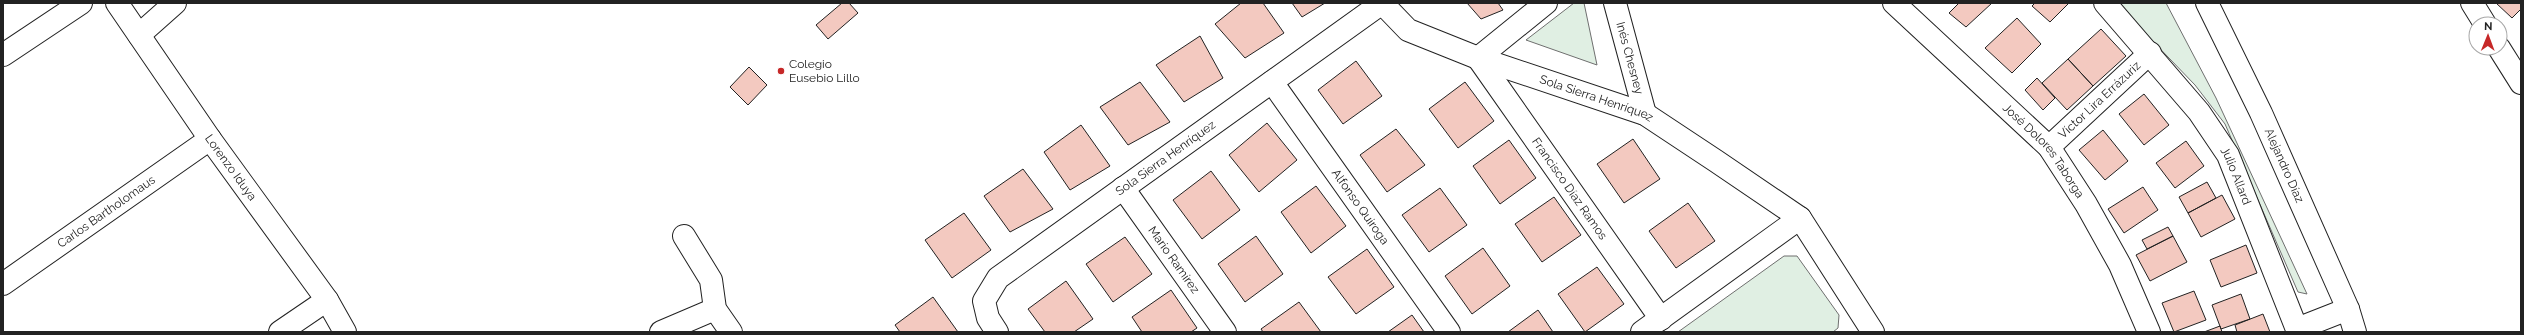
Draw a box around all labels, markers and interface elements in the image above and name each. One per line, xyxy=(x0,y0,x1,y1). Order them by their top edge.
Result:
north arrow xyxy=(2468,16,2508,56)
street label: Inés Chesney xyxy=(1613,20,1646,96)
text: N xyxy=(2484,20,2492,33)
place label: Colegio Eusebio Lillo xyxy=(789,57,860,85)
street label: Víctor Lira Errázuriz xyxy=(2056,58,2143,142)
marker: Colegio Eusebio Lillo xyxy=(776,66,786,76)
street label: Sola Sierra Henríquez xyxy=(1538,72,1656,125)
street label: José Dolores Taborga xyxy=(2000,101,2087,201)
street label: Sola Sierra Henríquez xyxy=(1113,118,1218,199)
street label: Alejandro Díaz xyxy=(2262,126,2307,205)
street label: Lorenzo Iduya xyxy=(202,132,259,203)
street label: Francisco Díaz Ramos xyxy=(1529,135,1610,242)
street label: Julio Allard xyxy=(2217,144,2254,207)
street label: Alfonso Quiroga xyxy=(1329,166,1392,247)
street label: Carlos Bartholomaus xyxy=(55,173,158,251)
street label: Mario Ramírez xyxy=(1145,224,1202,296)

